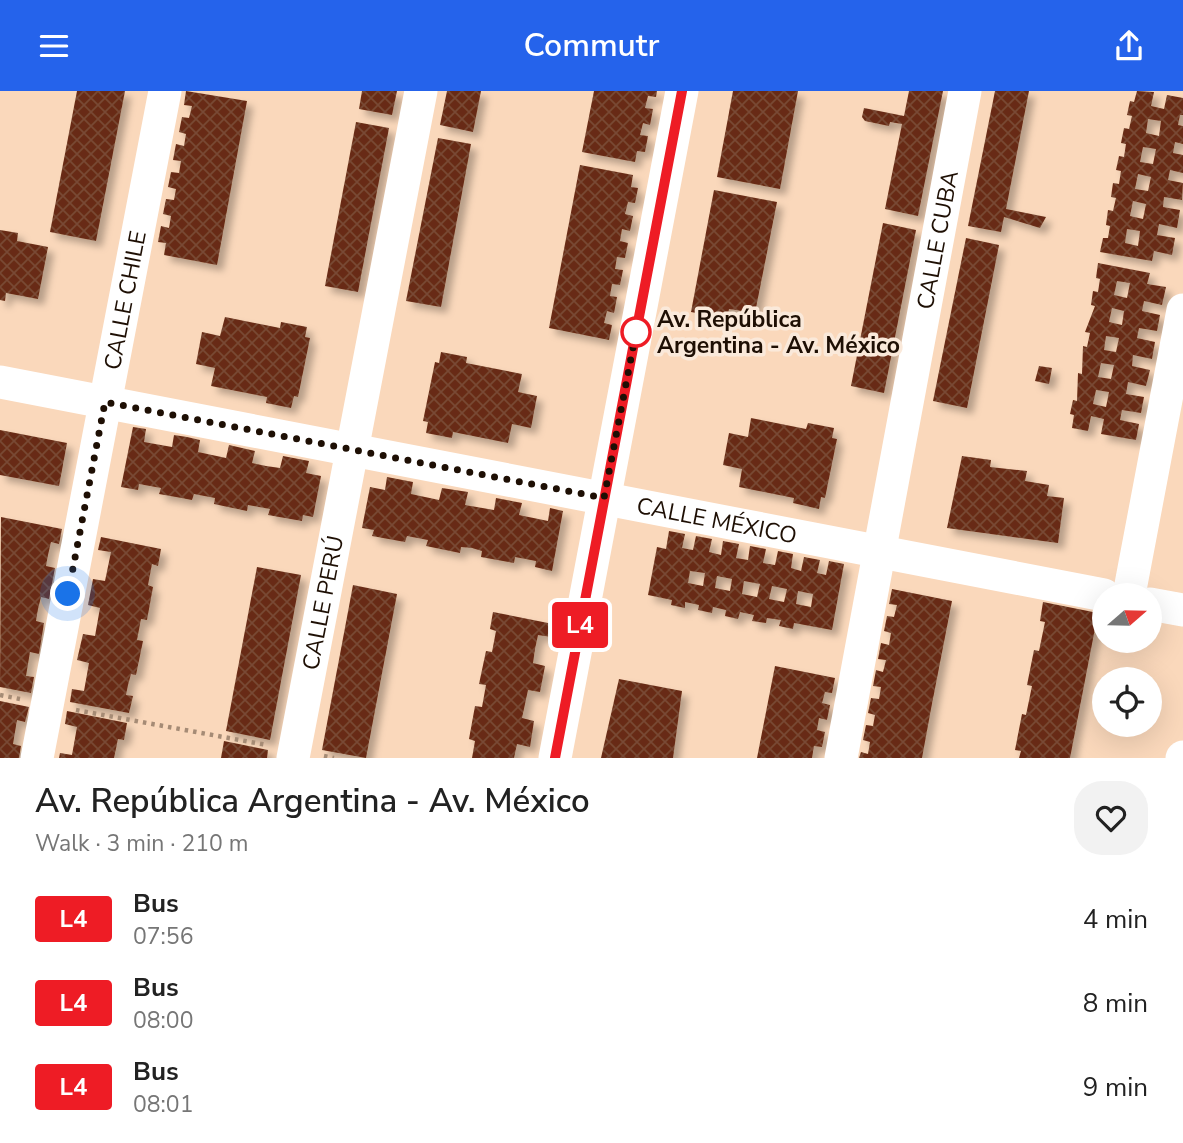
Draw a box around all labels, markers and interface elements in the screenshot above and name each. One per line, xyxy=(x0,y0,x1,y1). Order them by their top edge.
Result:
text: Commutr xyxy=(524,24,659,67)
icon: menu xyxy=(35,27,73,65)
icon: share xyxy=(1110,27,1148,65)
street label: CALLE CUBA xyxy=(910,168,966,312)
street label: CALLE CHILE xyxy=(97,228,154,373)
place label: Av. República Argentina - Av. México xyxy=(657,304,900,361)
marker: Av. República Argentina - Av. México xyxy=(621,317,651,347)
street label: CALLE MÉXICO xyxy=(634,490,799,551)
street label: CALLE PERÚ xyxy=(295,533,351,673)
your location xyxy=(50,576,85,611)
north arrow xyxy=(1092,583,1162,653)
map controls xyxy=(1092,583,1162,737)
line badge: L4 xyxy=(548,602,612,648)
text: L4 xyxy=(566,609,594,641)
button: locate xyxy=(1092,667,1162,737)
text: Av. República Argentina - Av. México xyxy=(35,779,590,824)
button: heart xyxy=(1074,781,1148,855)
text: Walk · 3 min · 210 m xyxy=(35,828,248,859)
text: Bus xyxy=(133,886,179,921)
text: 4 min xyxy=(1083,902,1148,937)
text: L4 xyxy=(60,903,87,935)
text: 07:56 xyxy=(133,921,193,952)
text: Bus xyxy=(133,970,179,1005)
text: 8 min xyxy=(1083,986,1148,1021)
text: L4 xyxy=(60,987,87,1019)
text: 08:00 xyxy=(133,1005,193,1036)
text: Bus xyxy=(133,1054,179,1089)
text: 9 min xyxy=(1083,1070,1148,1105)
text: L4 xyxy=(60,1071,87,1103)
text: 08:01 xyxy=(133,1089,193,1120)

